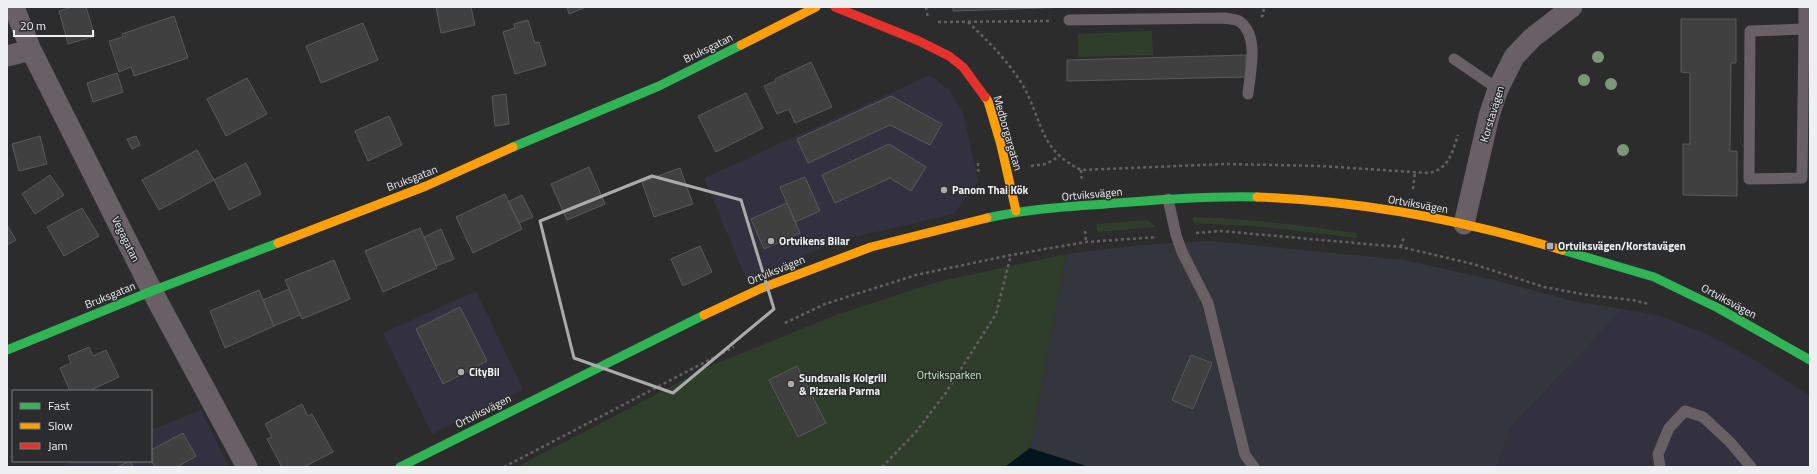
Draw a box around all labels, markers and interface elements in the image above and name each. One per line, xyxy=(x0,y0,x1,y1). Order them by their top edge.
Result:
scale bar xyxy=(14,12,93,38)
text: 20 m xyxy=(20,16,46,35)
street label: Bruksgatan xyxy=(681,29,735,67)
street label: Korstavägen xyxy=(1476,84,1508,144)
street label: Medborgargatan xyxy=(990,94,1026,172)
street label: Bruksgatan xyxy=(384,161,440,195)
place label: Panom Thai Kök xyxy=(952,182,1029,198)
street label: Ortviksvägen xyxy=(1061,183,1123,205)
marker: Panom Thai Kök xyxy=(939,185,949,195)
street label: Ortviksvägen xyxy=(1387,191,1449,217)
street label: Vegagatan xyxy=(108,213,144,265)
place label: Ortvikens Bilar xyxy=(779,233,850,249)
marker: Ortvikens Bilar xyxy=(766,236,776,246)
place label: Ortviksvägen/Korstavägen xyxy=(1558,238,1686,254)
marker: Ortviksvägen/Korstavägen xyxy=(1545,241,1555,251)
street label: Ortviksvägen xyxy=(745,251,807,289)
street label: Bruksgatan xyxy=(82,278,138,312)
street label: Ortviksvägen xyxy=(1698,280,1760,322)
place label: CityBil xyxy=(469,364,500,380)
marker: CityBil xyxy=(456,367,466,377)
park label: Ortviksparken xyxy=(917,367,981,383)
place label: Sundsvalls Kolgrill & Pizzeria Parma xyxy=(799,370,887,399)
marker: Sundsvalls Kolgrill & Pizzeria Parma xyxy=(786,379,796,389)
legend xyxy=(12,390,152,462)
street label: Ortviksvägen xyxy=(452,390,514,432)
text: Fast xyxy=(48,396,71,415)
text: Slow xyxy=(48,416,73,435)
text: Jam xyxy=(48,436,68,455)

